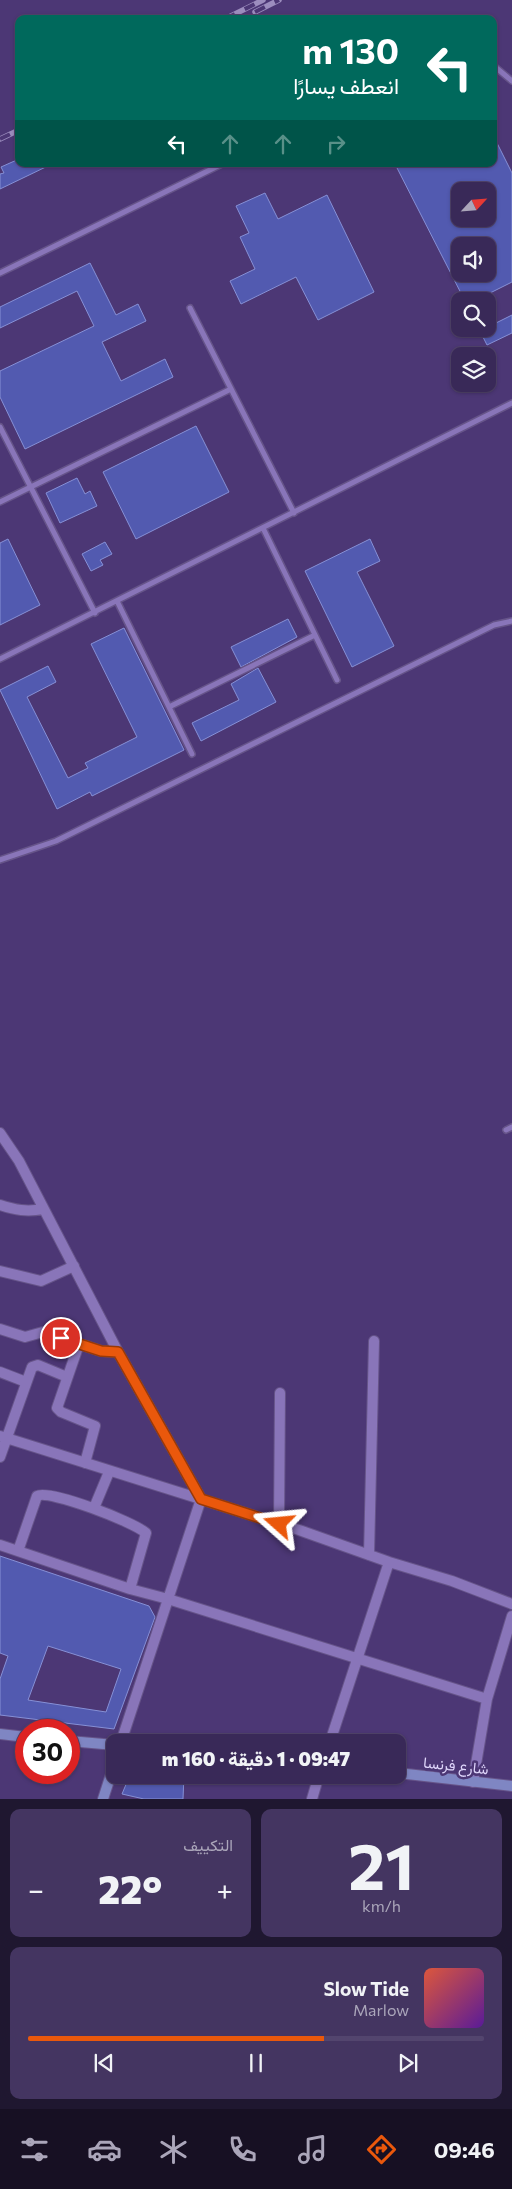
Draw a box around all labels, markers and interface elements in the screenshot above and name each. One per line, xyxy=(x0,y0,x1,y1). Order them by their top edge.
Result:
text: 130 m xyxy=(302,28,399,71)
icon: left xyxy=(417,35,482,100)
text: انعطف يسارًا xyxy=(293,72,399,99)
icon: left xyxy=(163,130,191,158)
icon: ahead xyxy=(216,130,244,158)
icon: ahead xyxy=(269,130,297,158)
icon: right xyxy=(322,130,350,158)
north arrow xyxy=(451,182,496,228)
map controls xyxy=(451,182,496,392)
button: sound xyxy=(451,237,496,282)
button: search xyxy=(451,292,496,337)
button: layers xyxy=(451,347,496,392)
pin xyxy=(40,1317,82,1359)
icon: arrive xyxy=(47,1324,75,1352)
position arrow xyxy=(252,1497,304,1549)
speed limit sign: 30 xyxy=(15,1719,80,1784)
text: 09:47 · 1 دقيقة · 160 m xyxy=(162,1747,350,1770)
street label: شارع فرنسا xyxy=(422,1753,490,1780)
text: 21 xyxy=(348,1824,415,1903)
text: التكييف xyxy=(183,1835,233,1854)
text: 22° xyxy=(98,1865,162,1912)
text: − xyxy=(28,1872,44,1906)
text: + xyxy=(217,1872,233,1906)
text: km/h xyxy=(362,1896,401,1915)
text: Slow Tide xyxy=(323,1977,409,2000)
text: Marlow xyxy=(353,2000,409,2019)
icon: previous xyxy=(90,2049,118,2077)
icon: pause xyxy=(242,2049,270,2077)
icon: next xyxy=(394,2049,422,2077)
icon: filters xyxy=(17,2132,52,2167)
icon: car xyxy=(87,2132,122,2167)
icon: climate xyxy=(156,2132,191,2167)
icon: phone xyxy=(225,2132,260,2167)
icon: music xyxy=(295,2132,330,2167)
icon: directions xyxy=(364,2132,399,2167)
text: 09:46 xyxy=(434,2136,495,2163)

